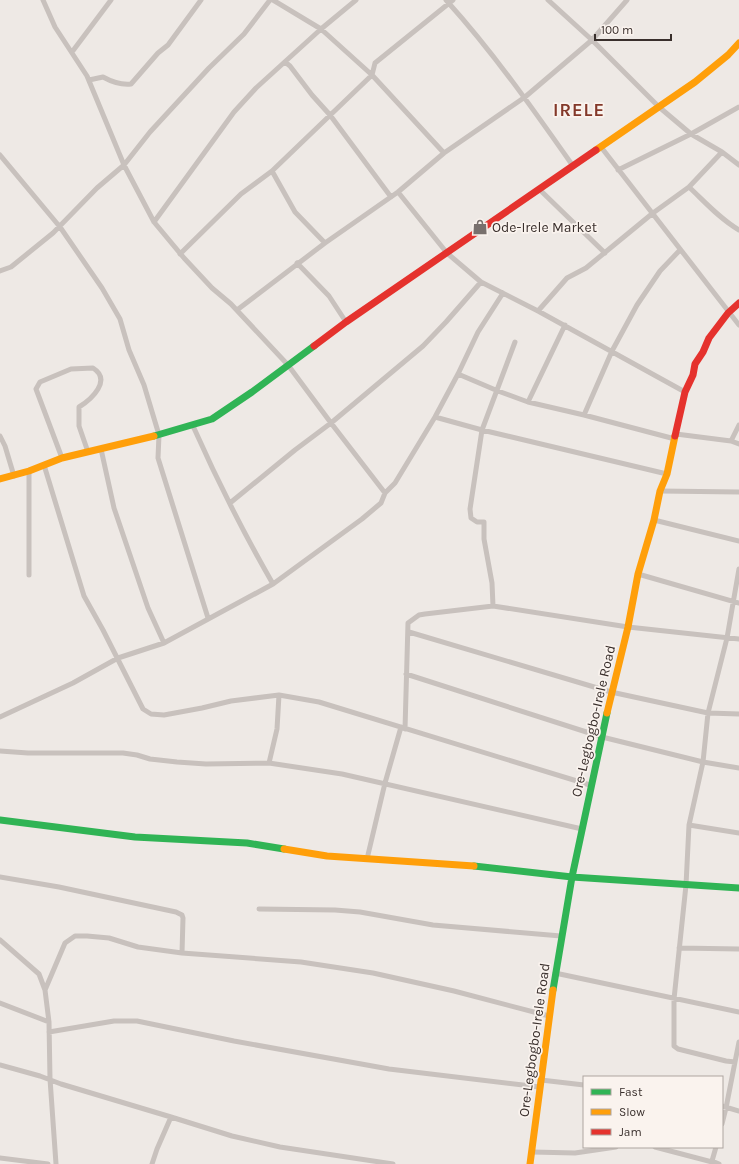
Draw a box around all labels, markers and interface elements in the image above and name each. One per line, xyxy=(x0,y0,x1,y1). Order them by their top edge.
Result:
scale bar xyxy=(595,16,671,42)
text: 100 m xyxy=(601,23,633,37)
district label: IRELE xyxy=(553,99,605,121)
shop icon: Ode-Irele Market xyxy=(471,218,489,236)
place label: Ode-Irele Market xyxy=(492,219,597,236)
street label: Ore-Legbogbo-Irele Road xyxy=(568,644,619,799)
street label: Ore-Legbogbo-Irele Road xyxy=(515,962,554,1118)
legend xyxy=(583,1076,723,1148)
text: Fast xyxy=(619,1085,643,1099)
text: Slow xyxy=(619,1105,645,1119)
text: Jam xyxy=(619,1125,642,1139)

